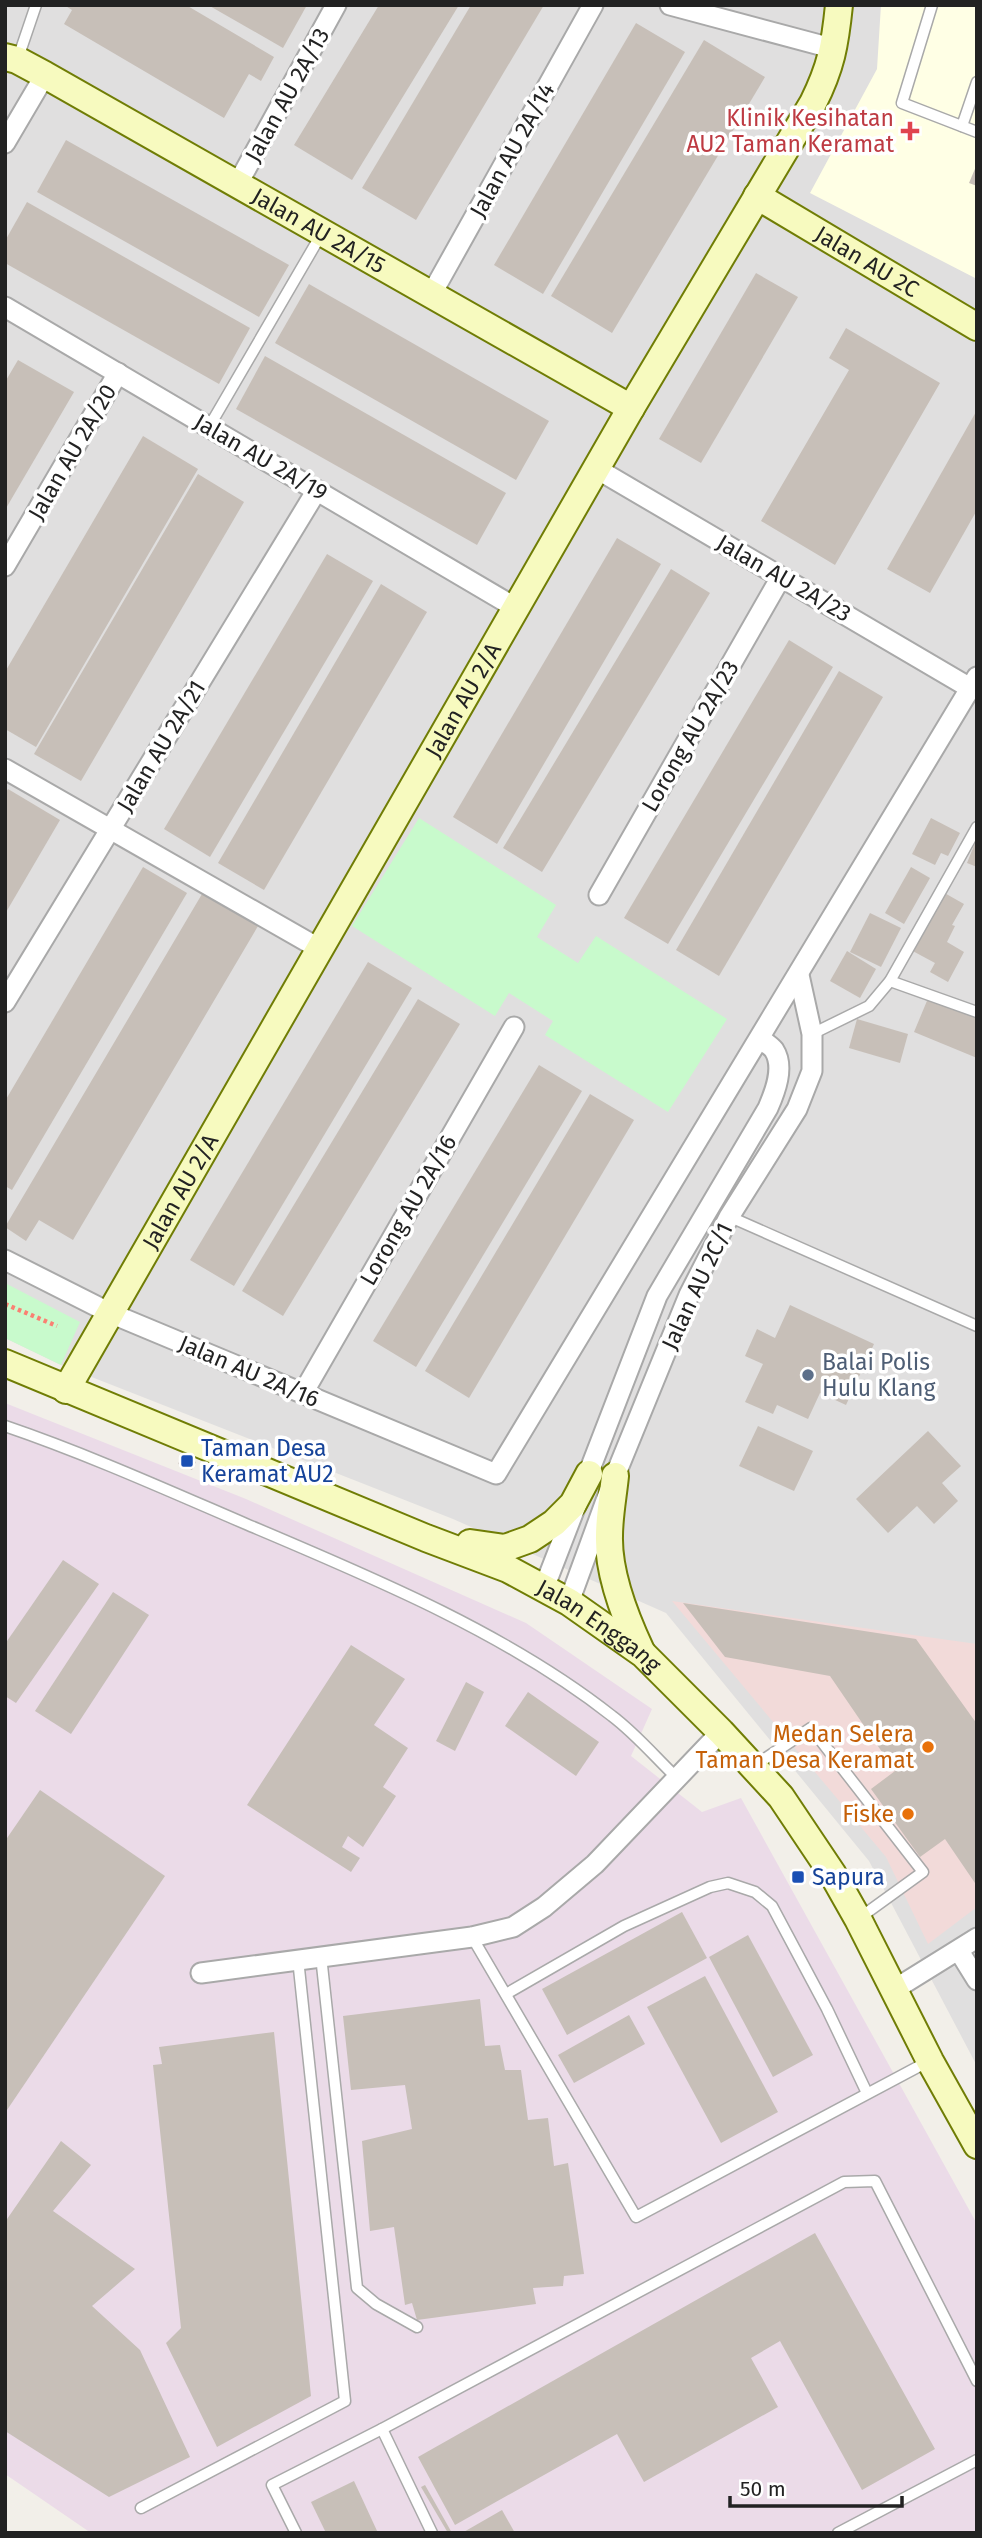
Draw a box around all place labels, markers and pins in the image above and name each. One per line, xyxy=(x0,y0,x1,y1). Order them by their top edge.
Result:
place label: Klinik Kesihatan AU2 Taman Keramat xyxy=(686,104,895,158)
marker: Klinik Kesihatan AU2 Taman Keramat xyxy=(900,121,920,141)
place label: Balai Polis Hulu Klang xyxy=(822,1348,935,1402)
marker: Balai Polis Hulu Klang xyxy=(800,1367,816,1383)
place label: Taman Desa Keramat AU2 xyxy=(201,1434,334,1488)
marker: Taman Desa Keramat AU2 xyxy=(179,1453,195,1469)
place label: Medan Selera Taman Desa Keramat xyxy=(696,1720,915,1774)
marker: Medan Selera Taman Desa Keramat xyxy=(920,1739,936,1755)
place label: Fiske xyxy=(842,1800,894,1828)
marker: Fiske xyxy=(900,1806,916,1822)
place label: Sapura xyxy=(812,1863,885,1891)
marker: Sapura xyxy=(790,1869,806,1885)

